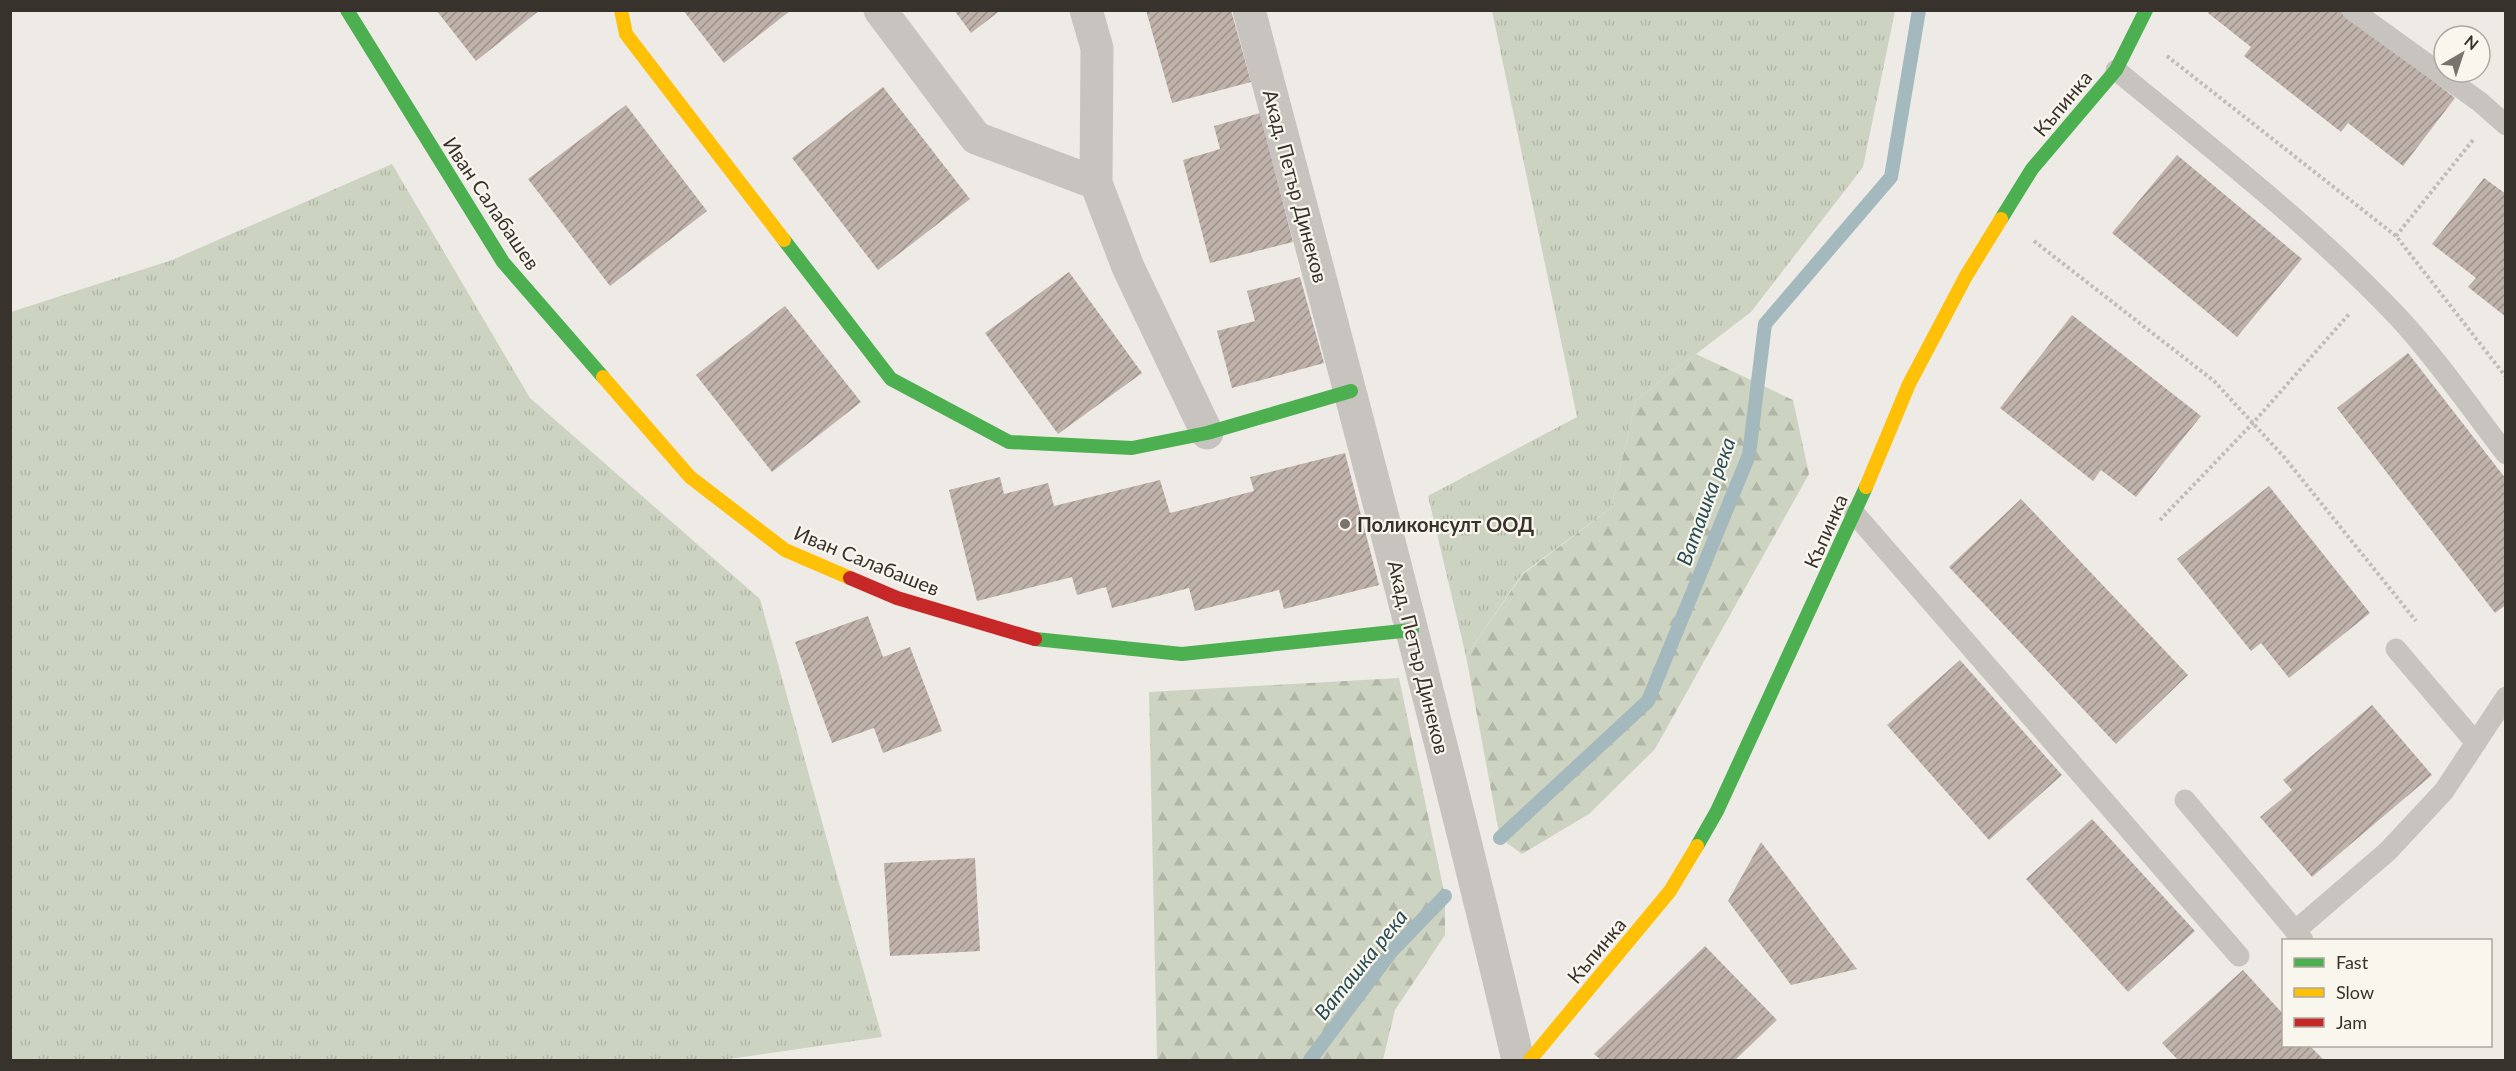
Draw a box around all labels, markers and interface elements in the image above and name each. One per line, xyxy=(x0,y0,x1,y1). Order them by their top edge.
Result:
north arrow xyxy=(2432,24,2492,84)
text: N xyxy=(2461,31,2483,53)
street label: Къпинка xyxy=(2028,65,2096,141)
street label: Акад. Петър Динеков xyxy=(1259,87,1333,285)
street label: Иван Салабашев xyxy=(439,132,545,274)
water label: Ваташка река xyxy=(1670,434,1740,568)
street label: Къпинка xyxy=(1798,490,1852,572)
place label: Поликонсулт ООД xyxy=(1357,512,1534,536)
marker: Поликонсулт ООД xyxy=(1338,517,1352,531)
street label: Иван Салабашев xyxy=(791,520,943,600)
street label: Акад. Петър Динеков xyxy=(1383,558,1455,756)
water label: Ваташка река xyxy=(1308,904,1412,1024)
street label: Къпинка xyxy=(1562,912,1630,988)
legend xyxy=(2282,939,2492,1047)
text: Fast xyxy=(2336,951,2369,973)
text: Slow xyxy=(2336,981,2374,1003)
text: Jam xyxy=(2336,1011,2367,1033)

